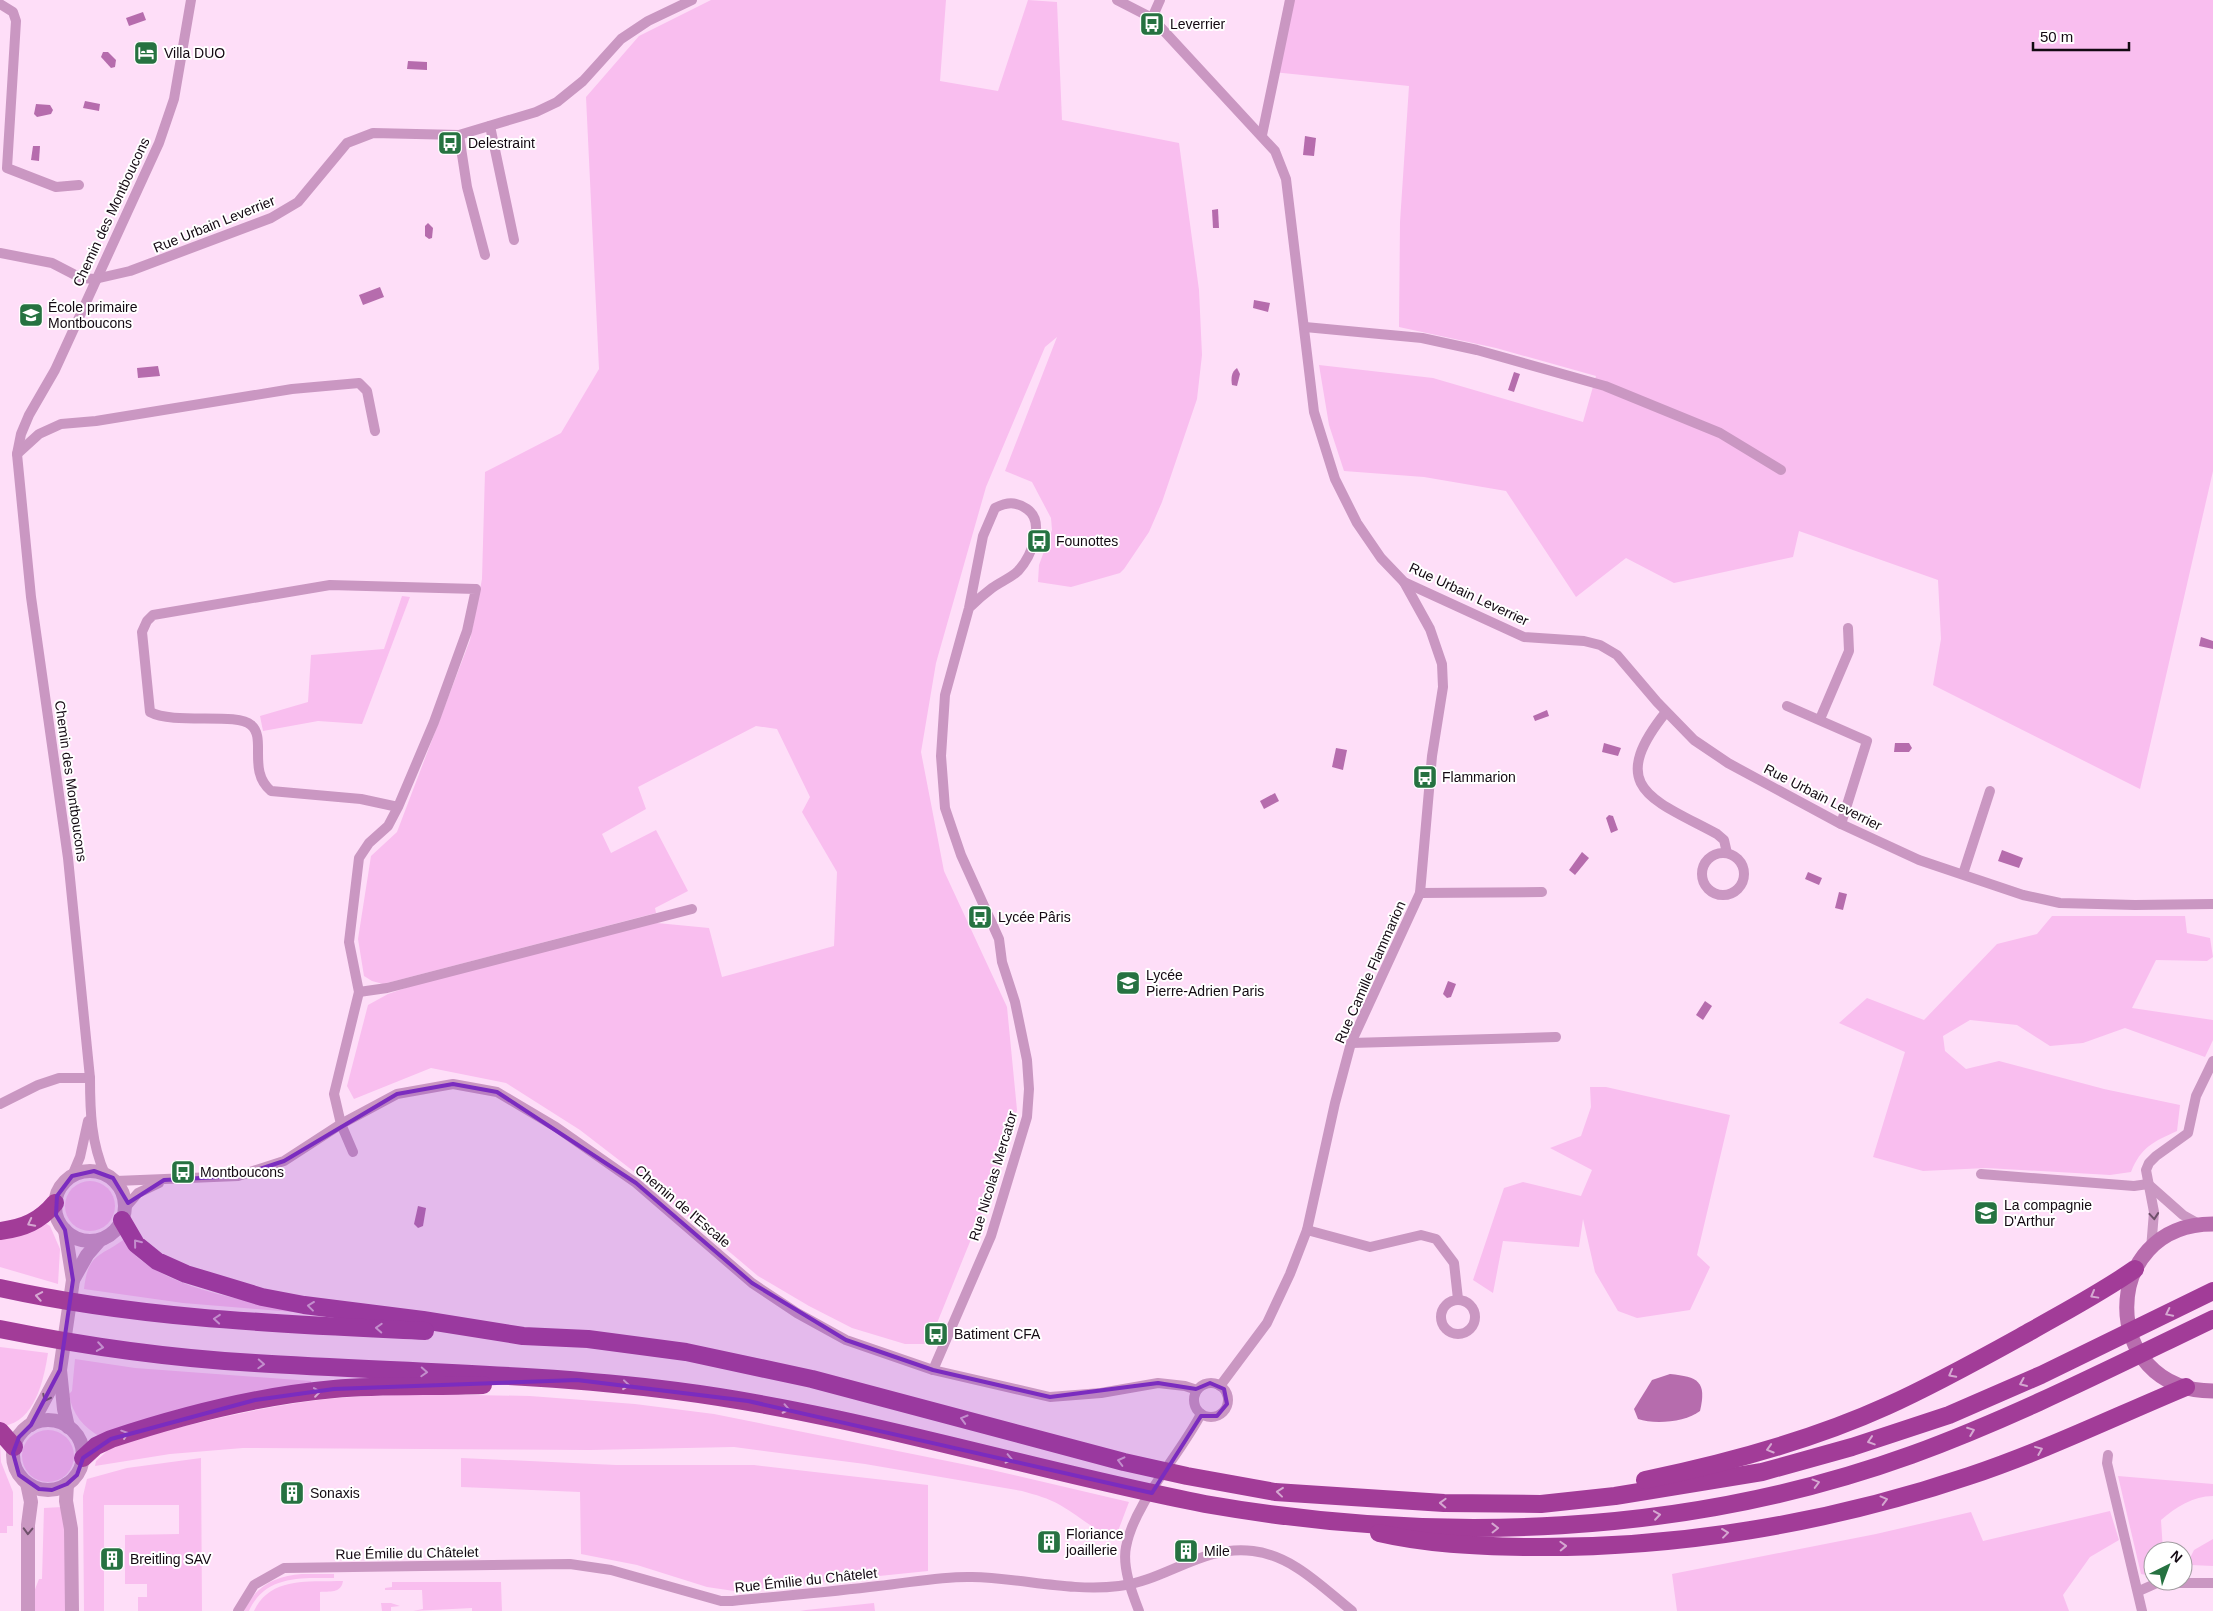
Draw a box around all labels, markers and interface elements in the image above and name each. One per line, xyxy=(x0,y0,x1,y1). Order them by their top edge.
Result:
bus stop icon: Leverrier xyxy=(1139,11,1165,37)
place label: Leverrier xyxy=(1170,16,1226,32)
scale bar xyxy=(2033,20,2129,52)
text: 50 m xyxy=(2040,28,2073,45)
hotel icon: Villa DUO xyxy=(133,40,159,66)
place label: Villa DUO xyxy=(164,45,225,61)
bus stop icon: Delestraint xyxy=(437,130,463,156)
street label: Chemin des Montboucons xyxy=(69,135,153,289)
place label: Delestraint xyxy=(468,135,535,151)
street label: Rue Urbain Leverrier xyxy=(151,192,278,256)
place label: École primaire Montboucons xyxy=(48,299,138,331)
school or university icon: École primaire Montboucons xyxy=(18,302,44,328)
bus stop icon: Founottes xyxy=(1026,528,1052,554)
place label: Founottes xyxy=(1056,533,1118,549)
street label: Rue Urbain Leverrier xyxy=(1407,559,1532,629)
street label: Chemin des Montboucons xyxy=(52,699,90,863)
street label: Rue Urbain Leverrier xyxy=(1761,760,1885,834)
bus stop icon: Flammarion xyxy=(1412,764,1438,790)
place label: Flammarion xyxy=(1442,769,1516,785)
street label: Rue Camille Flammarion xyxy=(1331,898,1409,1046)
bus stop icon: Lycée Pâris xyxy=(967,904,993,930)
place label: Lycée Pâris xyxy=(998,909,1071,925)
place label: Lycée Pierre-Adrien Paris xyxy=(1146,967,1264,999)
school or university icon: Lycée Pierre-Adrien Paris xyxy=(1115,970,1141,996)
street label: Rue Nicolas Mercator xyxy=(966,1109,1020,1243)
bus stop icon: Montboucons xyxy=(170,1159,196,1185)
street label: Chemin de l'Escale xyxy=(632,1161,734,1251)
place label: Montboucons xyxy=(200,1164,284,1180)
place label: La compagnie D'Arthur xyxy=(2004,1197,2092,1229)
school or university icon: La compagnie D'Arthur xyxy=(1973,1200,1999,1226)
one-way arrow xyxy=(2148,1213,2159,1221)
one-way arrow xyxy=(28,1216,37,1226)
one-way arrow xyxy=(134,1240,142,1249)
one-way arrow xyxy=(2091,1289,2100,1299)
one-way arrow xyxy=(34,1291,43,1301)
one-way arrow xyxy=(307,1301,315,1312)
one-way arrow xyxy=(2165,1306,2174,1317)
one-way arrow xyxy=(213,1314,221,1325)
bus stop icon: Batiment CFA xyxy=(923,1321,949,1347)
one-way arrow xyxy=(375,1323,383,1334)
place label: Batiment CFA xyxy=(954,1326,1041,1342)
one-way arrow xyxy=(95,1341,104,1351)
one-way arrow xyxy=(258,1358,266,1369)
one-way arrow xyxy=(420,1366,428,1377)
one-way arrow xyxy=(1948,1368,1957,1378)
one-way arrow xyxy=(2019,1377,2028,1388)
one-way arrow xyxy=(622,1379,630,1390)
one-way arrow xyxy=(313,1387,322,1397)
one-way arrow xyxy=(42,1392,52,1401)
one-way arrow xyxy=(782,1403,791,1414)
one-way arrow xyxy=(960,1415,969,1425)
one-way arrow xyxy=(1966,1427,1974,1437)
one-way arrow xyxy=(120,1430,129,1440)
one-way arrow xyxy=(1867,1435,1876,1445)
one-way arrow xyxy=(1766,1443,1774,1453)
one-way arrow xyxy=(2034,1446,2042,1456)
one-way arrow xyxy=(1005,1453,1014,1464)
one-way arrow xyxy=(1117,1457,1125,1467)
one-way arrow xyxy=(1812,1478,1820,1488)
building icon: Sonaxis xyxy=(279,1480,305,1506)
place label: Sonaxis xyxy=(310,1485,360,1501)
one-way arrow xyxy=(1276,1487,1284,1498)
one-way arrow xyxy=(1880,1496,1888,1506)
one-way arrow xyxy=(1438,1498,1446,1508)
one-way arrow xyxy=(1654,1510,1662,1521)
one-way arrow xyxy=(1492,1523,1500,1533)
place label: Floriance joaillerie xyxy=(1065,1526,1124,1558)
one-way arrow xyxy=(23,1528,33,1535)
one-way arrow xyxy=(1721,1528,1729,1539)
building icon: Floriance joaillerie xyxy=(1036,1529,1062,1555)
building icon: Mile xyxy=(1173,1538,1199,1564)
one-way arrow xyxy=(1560,1541,1568,1552)
north arrow xyxy=(2143,1541,2193,1591)
place label: Mile xyxy=(1204,1543,1230,1559)
street label: Rue Émilie du Châtelet xyxy=(335,1544,479,1562)
building icon: Breitling SAV xyxy=(99,1546,125,1572)
text: N xyxy=(2168,1547,2186,1566)
place label: Breitling SAV xyxy=(130,1551,212,1567)
street label: Rue Émilie du Châtelet xyxy=(734,1565,878,1595)

